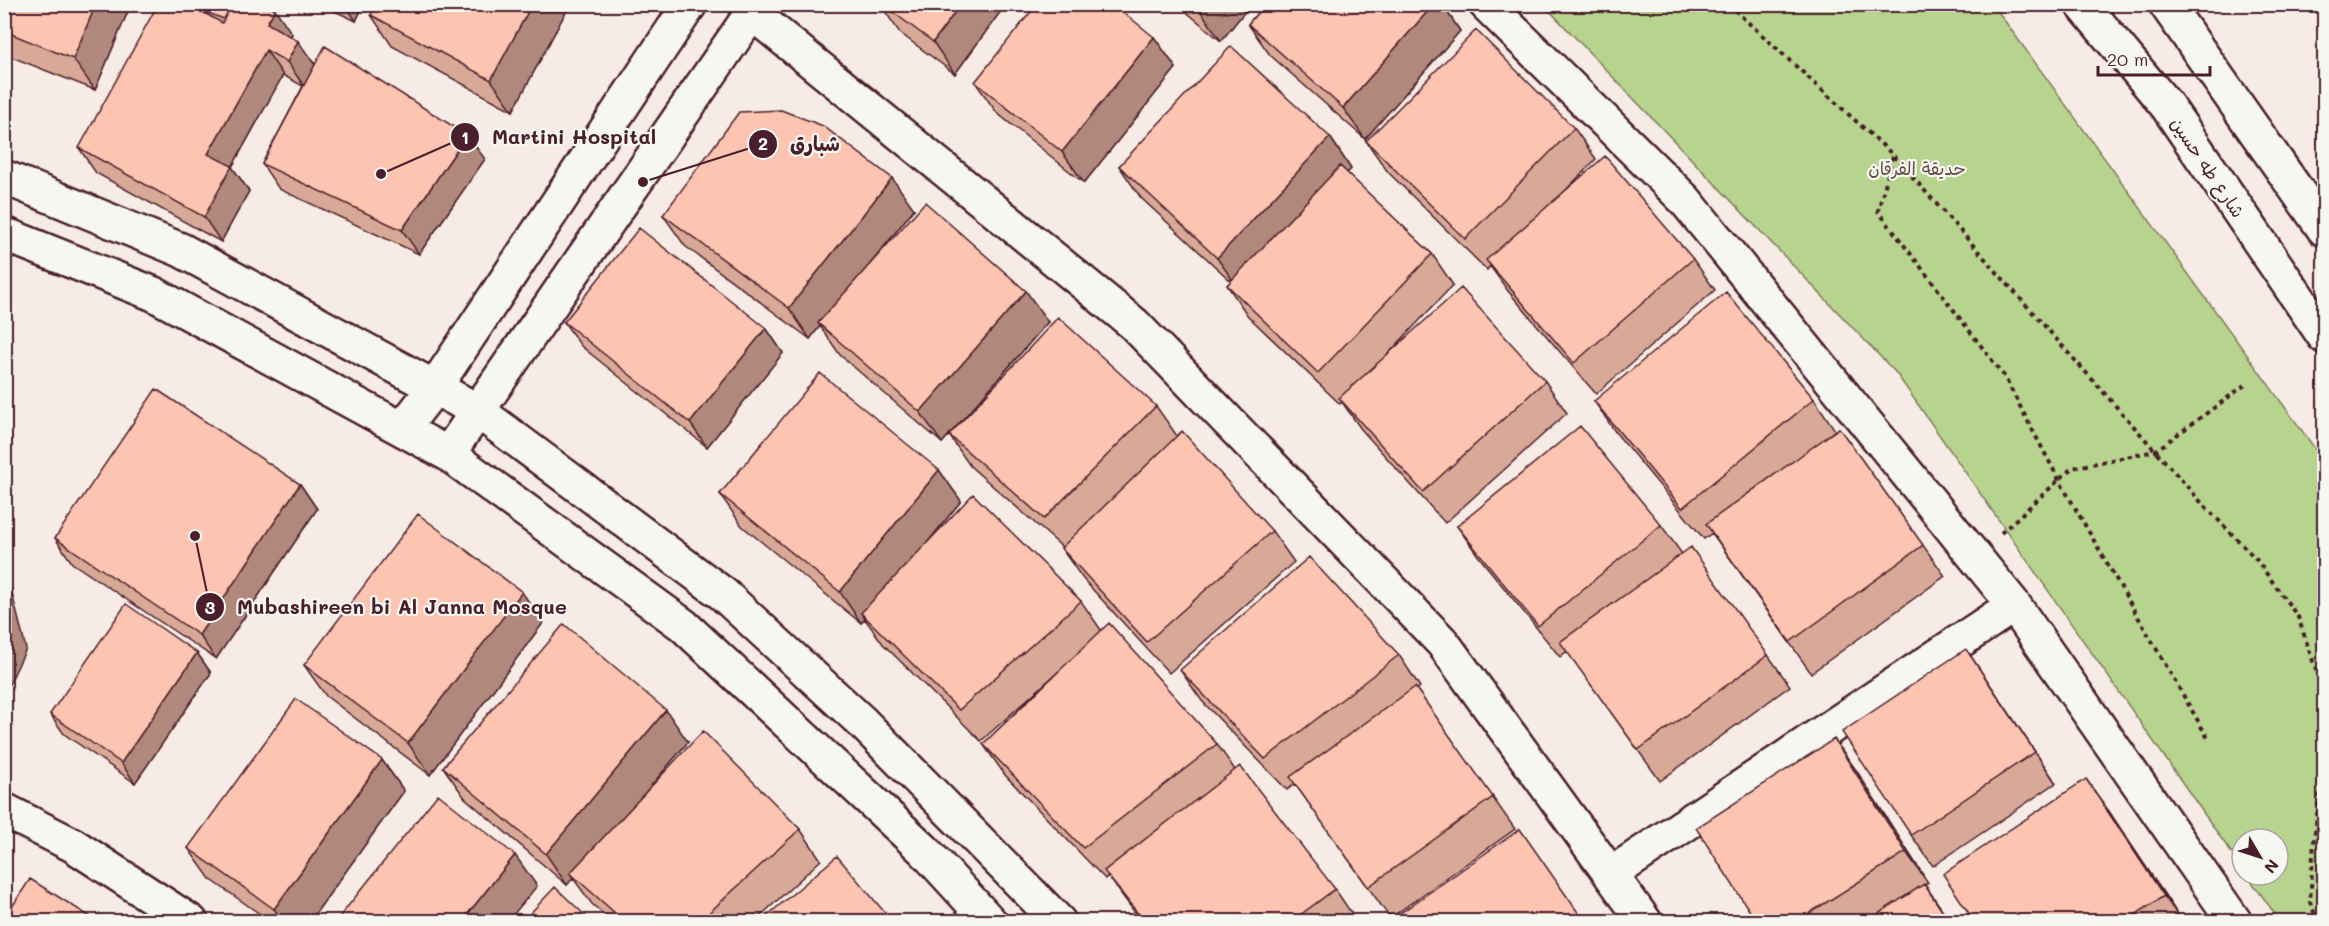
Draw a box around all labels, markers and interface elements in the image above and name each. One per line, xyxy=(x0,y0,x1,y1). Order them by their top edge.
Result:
scale bar xyxy=(2098,39,2210,77)
text: 20 m xyxy=(2107,47,2148,71)
street label: شارع طه حسين xyxy=(2165,112,2251,223)
callout: Martini Hospital xyxy=(450,118,668,156)
text: Martini Hospital xyxy=(492,123,656,149)
text: 1 xyxy=(461,125,469,149)
callout: شبارق xyxy=(748,125,851,163)
text: شبارق xyxy=(790,130,840,157)
text: 2 xyxy=(758,131,768,155)
park label: حديقة الفرقان xyxy=(1868,156,1966,180)
callout: Mubashireen bi Al Janna Mosque xyxy=(195,588,579,626)
text: Mubashireen bi Al Janna Mosque xyxy=(237,593,567,619)
text: 3 xyxy=(205,595,216,619)
north arrow xyxy=(2230,827,2290,887)
text: N xyxy=(2260,855,2284,878)

